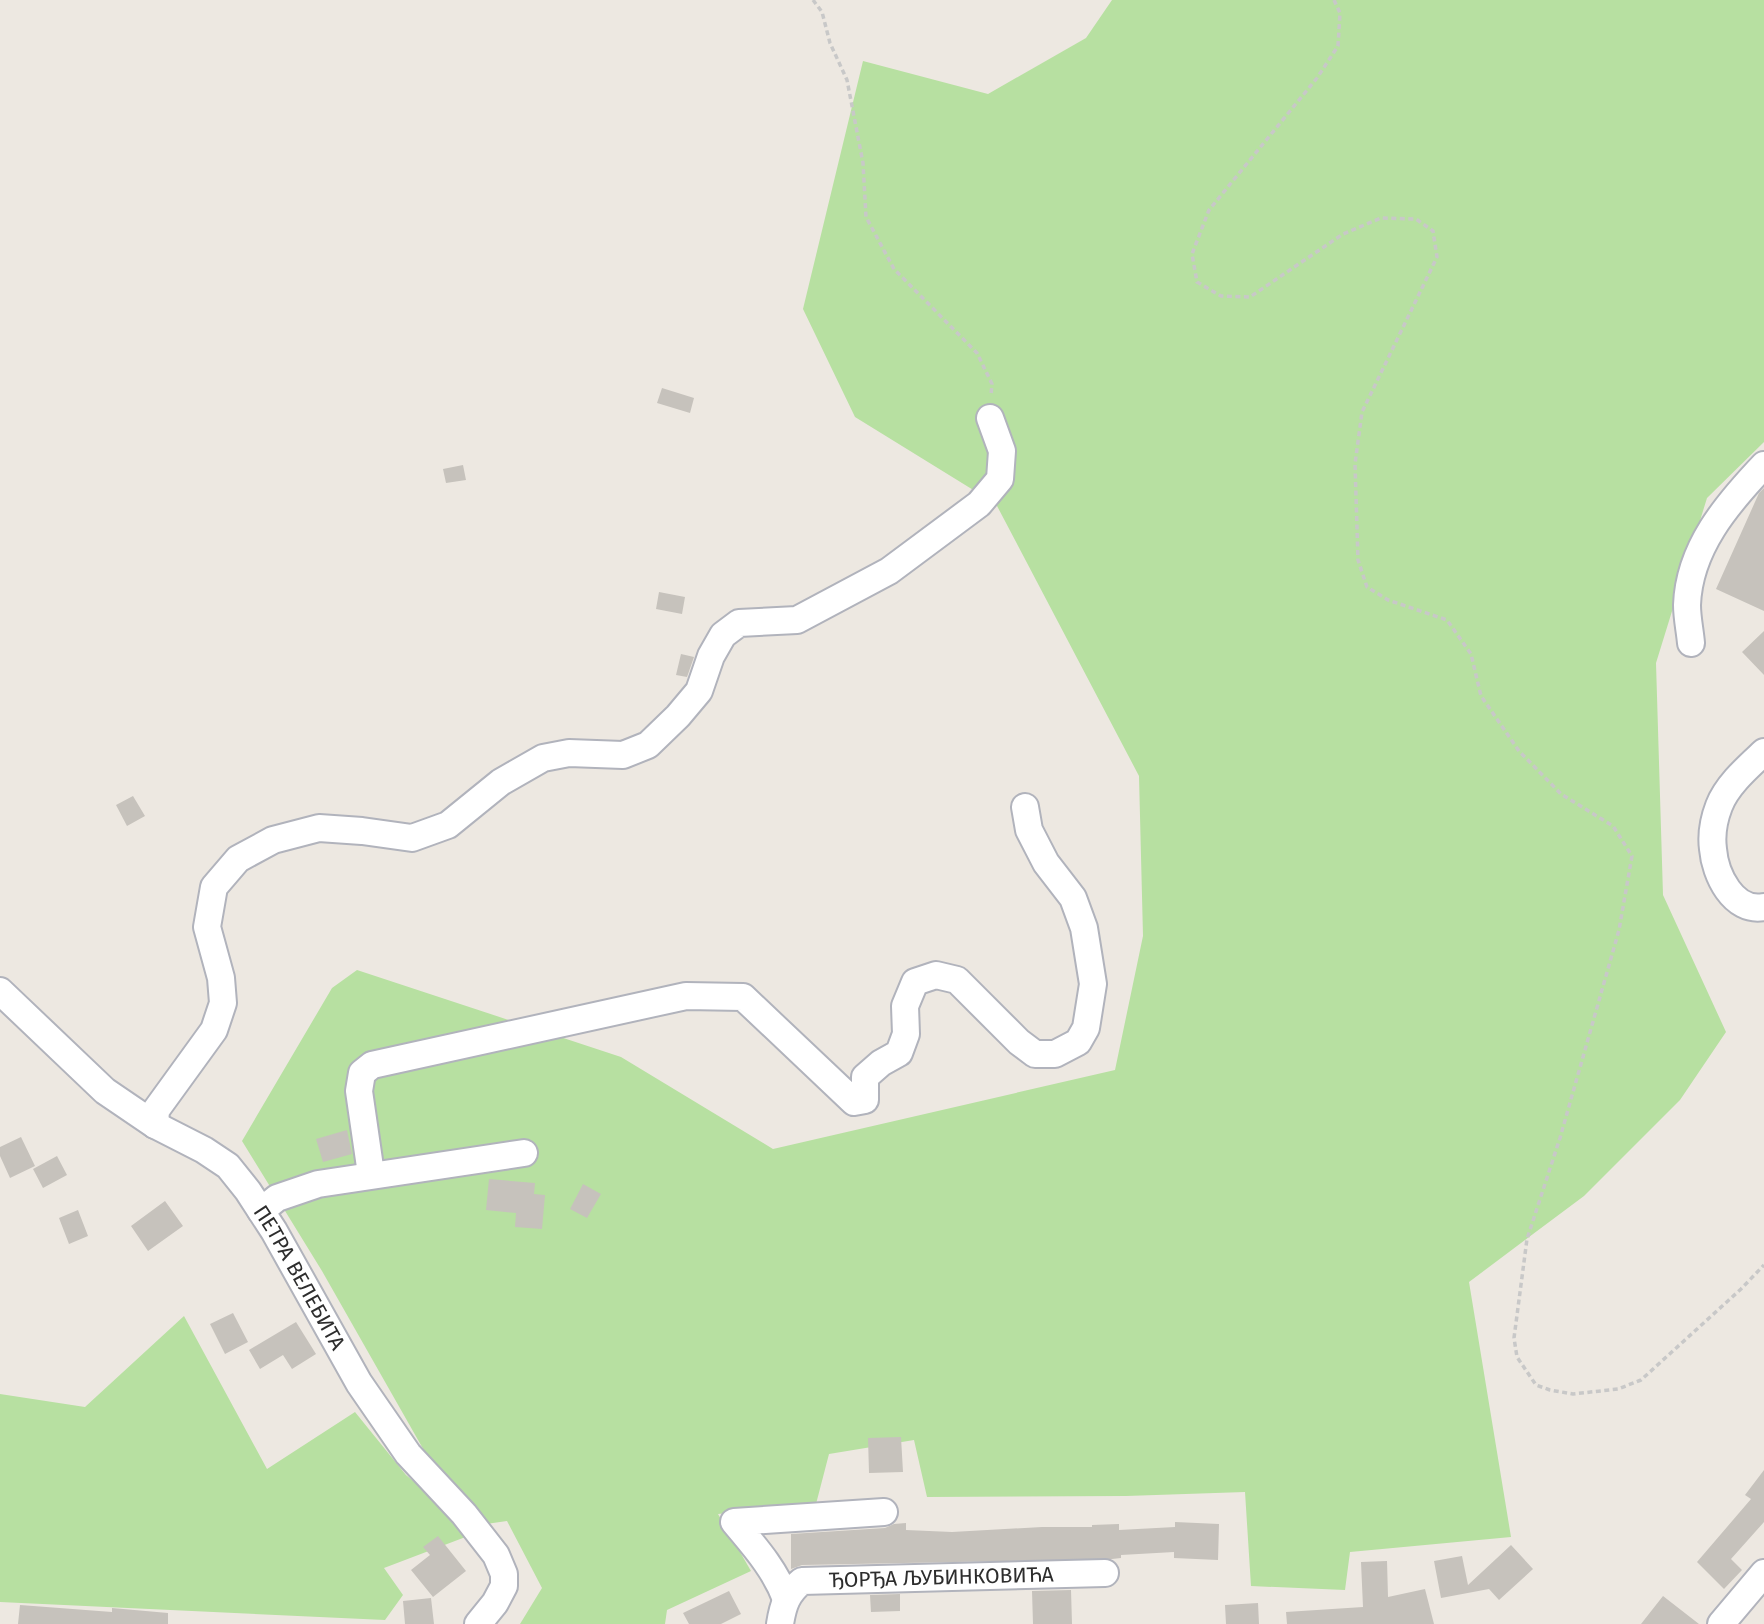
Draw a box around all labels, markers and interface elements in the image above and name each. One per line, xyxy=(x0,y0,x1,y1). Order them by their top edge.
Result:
street label: ПЕТРА ВЕЛЕБИТА xyxy=(248,1200,351,1354)
street label: ЂОРЂА ЉУБИНКОВИЋА xyxy=(829,1561,1054,1593)

